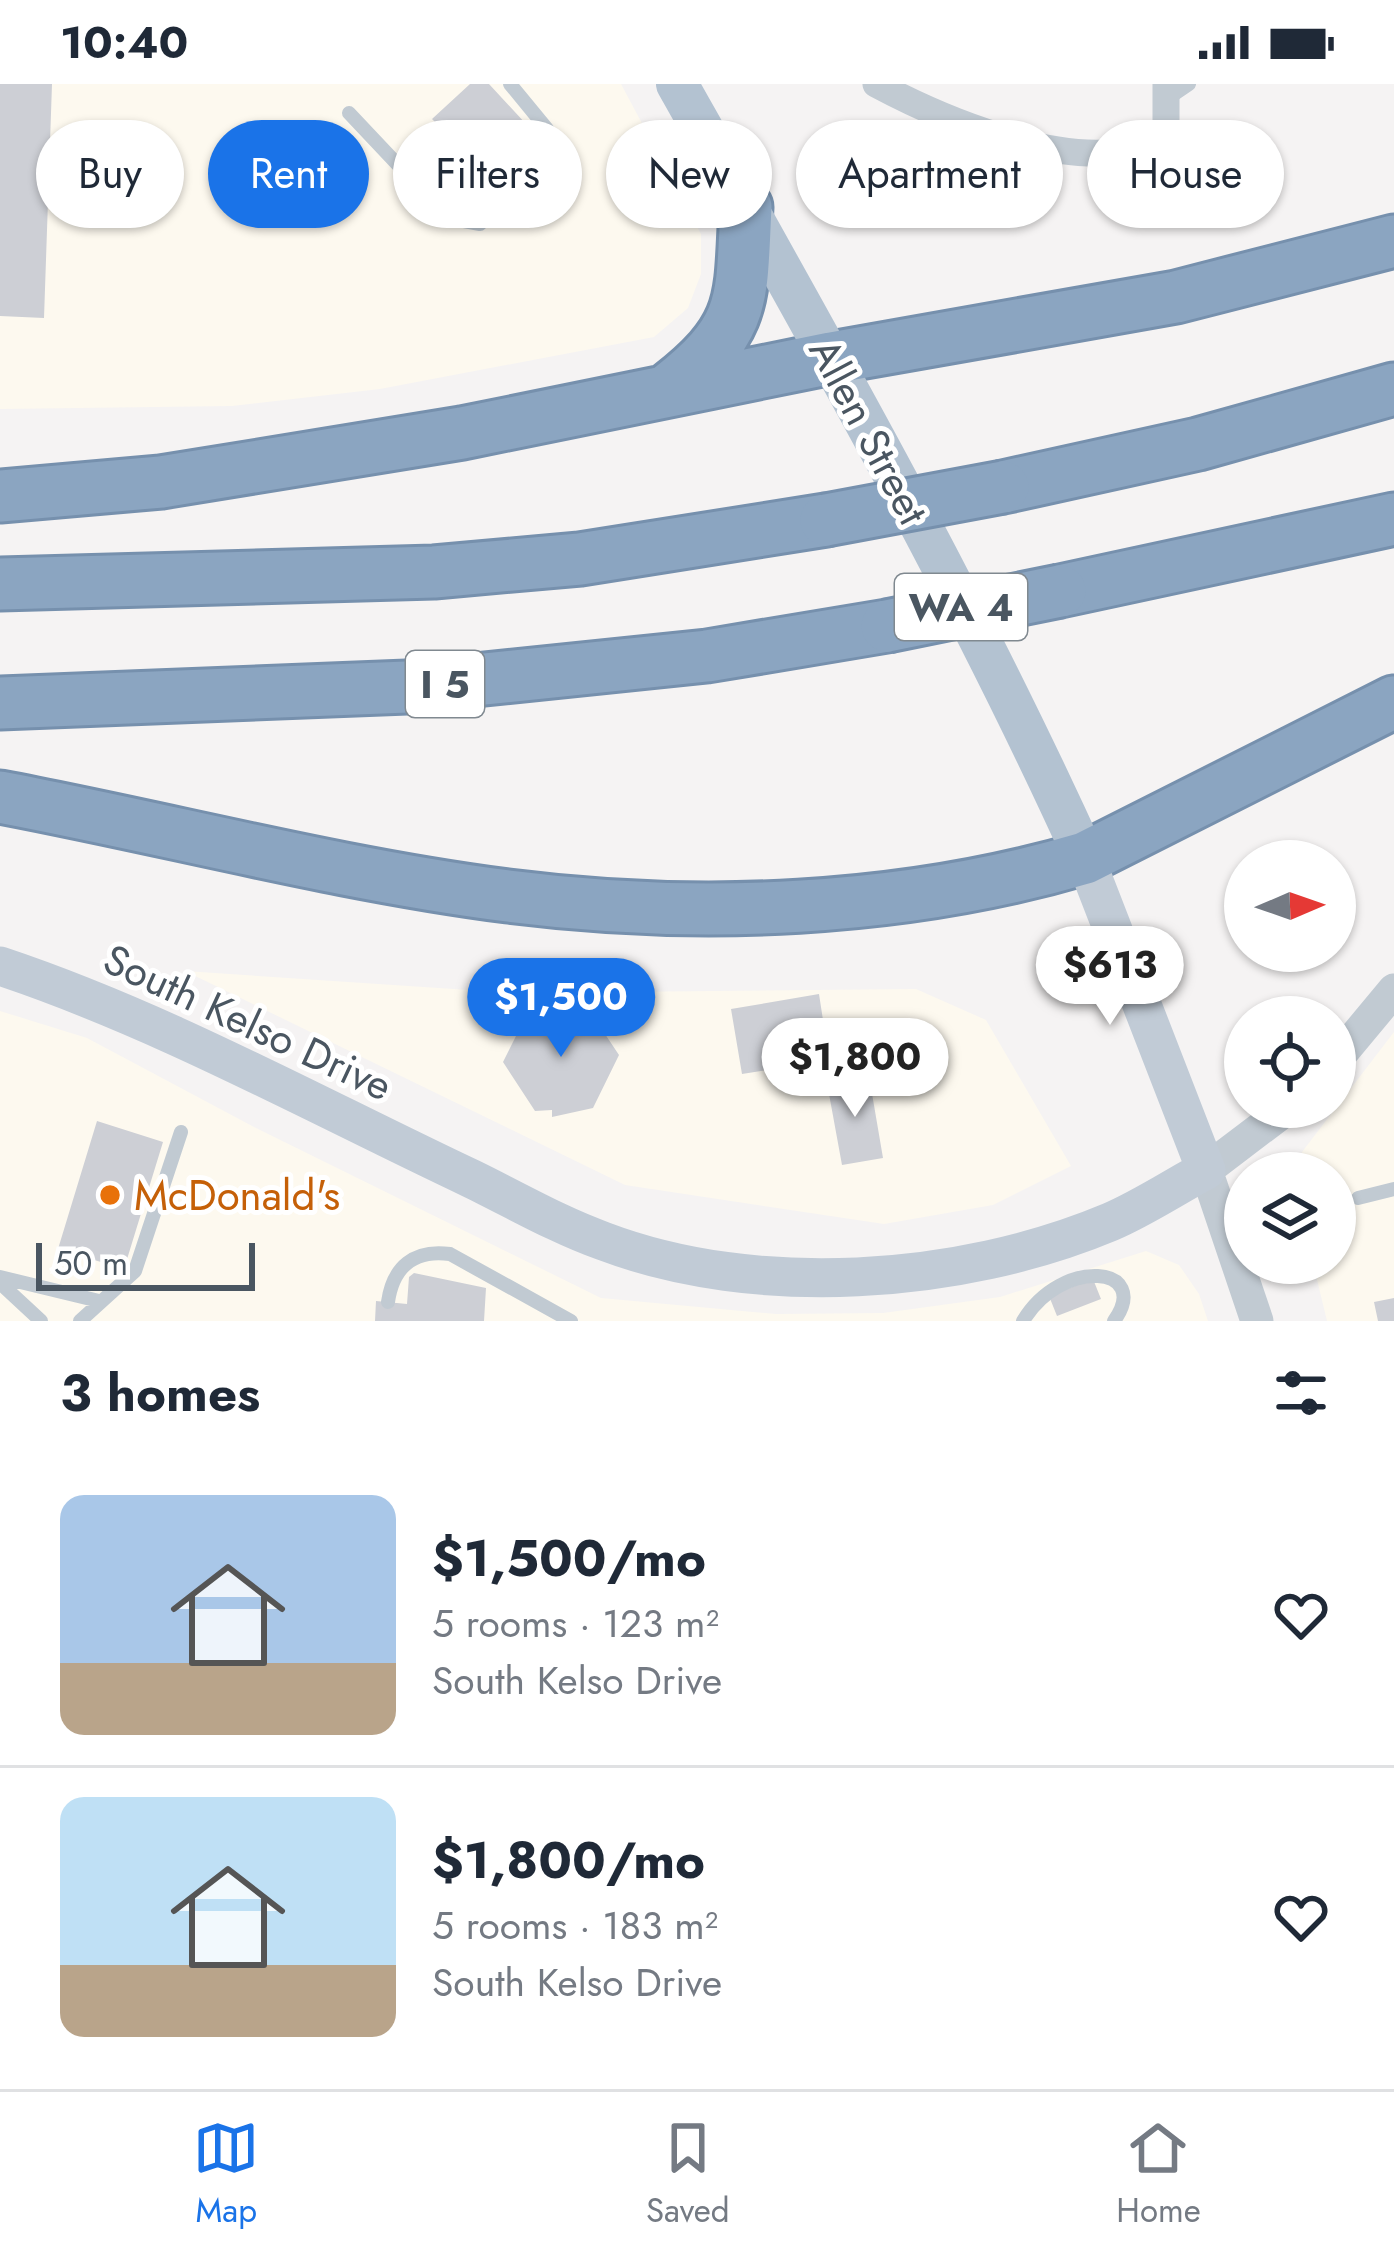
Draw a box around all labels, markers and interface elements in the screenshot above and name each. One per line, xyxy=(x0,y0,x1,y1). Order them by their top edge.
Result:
text: 10:40 xyxy=(60,10,188,75)
chip: Buy xyxy=(36,120,184,228)
chip: Rent xyxy=(208,120,369,228)
chip: Filters xyxy=(393,120,582,228)
chip: New xyxy=(606,120,772,228)
chip: Apartment xyxy=(796,120,1063,228)
chip: House xyxy=(1087,120,1284,228)
street label: Allen Street xyxy=(794,327,943,535)
road number: WA 4 xyxy=(895,574,1027,640)
road number: I 5 xyxy=(406,651,484,717)
north arrow xyxy=(1224,840,1356,972)
map controls xyxy=(1224,840,1356,1284)
pin: $613 xyxy=(1039,926,1181,1028)
street label: South Kelso Drive xyxy=(93,929,402,1116)
text: $613 xyxy=(1063,936,1157,993)
pin: $1,500 xyxy=(463,958,659,1060)
text: $1,500 xyxy=(494,968,628,1025)
button: locate xyxy=(1224,996,1356,1128)
pin: $1,800 xyxy=(757,1018,953,1120)
text: $1,800 xyxy=(789,1028,921,1085)
button: layers xyxy=(1224,1152,1356,1284)
place label: McDonald's xyxy=(134,1165,340,1226)
marker: McDonald's xyxy=(97,1182,123,1208)
scale bar xyxy=(36,1237,255,1290)
text: 50 m xyxy=(54,1240,128,1287)
text: 3 homes xyxy=(60,1356,260,1430)
icon: filters xyxy=(1268,1360,1334,1426)
text: $1,500/mo xyxy=(432,1521,706,1595)
icon: home xyxy=(156,1543,300,1687)
icon: heart xyxy=(1268,1582,1334,1648)
text: 5 rooms · 123 m² xyxy=(432,1595,719,1652)
text: South Kelso Drive xyxy=(432,1652,722,1709)
text: $1,800/mo xyxy=(432,1823,705,1897)
icon: home xyxy=(156,1845,300,1989)
icon: heart xyxy=(1268,1884,1334,1950)
text: 5 rooms · 183 m² xyxy=(432,1897,718,1954)
text: South Kelso Drive xyxy=(432,1954,722,2011)
tab: Map xyxy=(193,2115,259,2234)
tab: Saved xyxy=(646,2115,730,2234)
tab: Home xyxy=(1116,2115,1201,2234)

